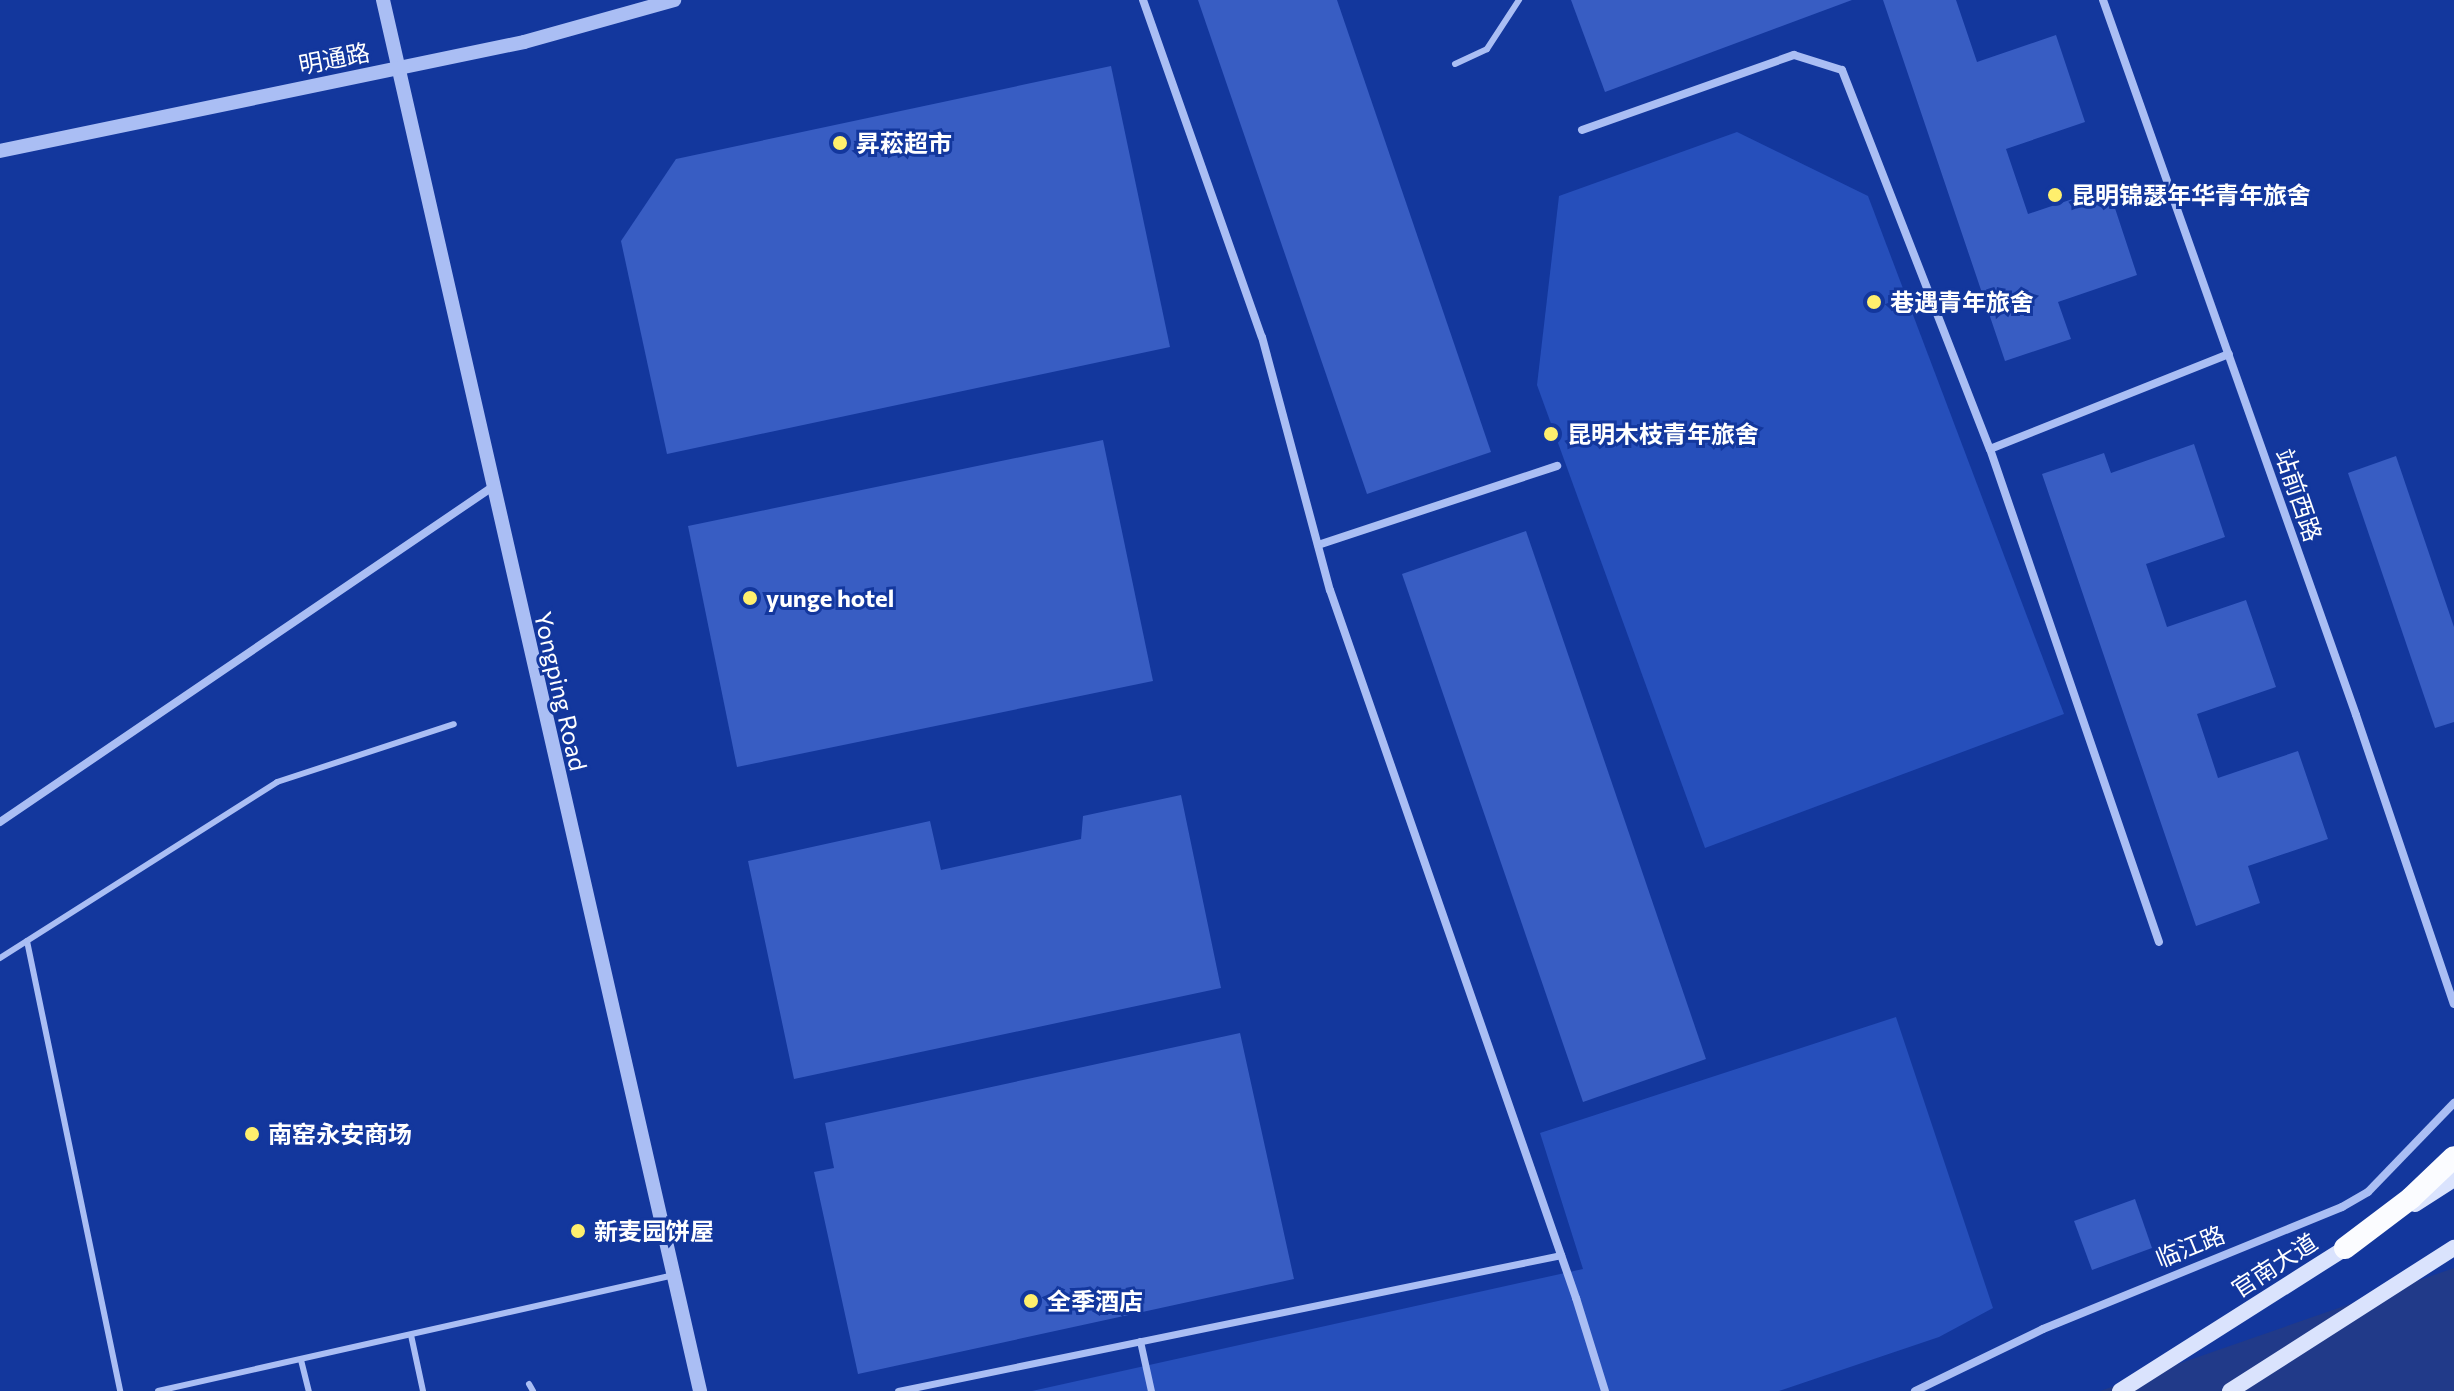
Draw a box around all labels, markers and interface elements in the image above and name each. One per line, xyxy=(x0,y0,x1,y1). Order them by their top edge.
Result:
street label: 明通路 xyxy=(296,37,372,79)
place label: 昇菘超市 xyxy=(856,129,952,157)
marker: 昇菘超市 xyxy=(831,134,849,152)
place label: 昆明锦瑟年华青年旅舍 xyxy=(2071,181,2311,209)
marker: 昆明锦瑟年华青年旅舍 xyxy=(2046,186,2064,204)
place label: 巷遇青年旅舍 xyxy=(1890,288,2034,316)
marker: 巷遇青年旅舍 xyxy=(1865,293,1883,311)
place label: 昆明木枝青年旅舍 xyxy=(1567,420,1759,448)
marker: 昆明木枝青年旅舍 xyxy=(1542,425,1560,443)
street label: 站前西路 xyxy=(2270,445,2328,545)
place label: yunge hotel xyxy=(766,584,894,612)
marker: yunge hotel xyxy=(741,589,759,607)
street label: Yongping Road xyxy=(529,609,593,773)
place label: 南窑永安商场 xyxy=(268,1120,412,1148)
marker: 南窑永安商场 xyxy=(243,1125,261,1143)
place label: 新麦园饼屋 xyxy=(594,1217,714,1245)
street label: 临江路 xyxy=(2151,1219,2229,1273)
marker: 新麦园饼屋 xyxy=(569,1222,587,1240)
street label: 官南大道 xyxy=(2226,1227,2322,1303)
place label: 全季酒店 xyxy=(1047,1287,1143,1315)
marker: 全季酒店 xyxy=(1022,1292,1040,1310)

